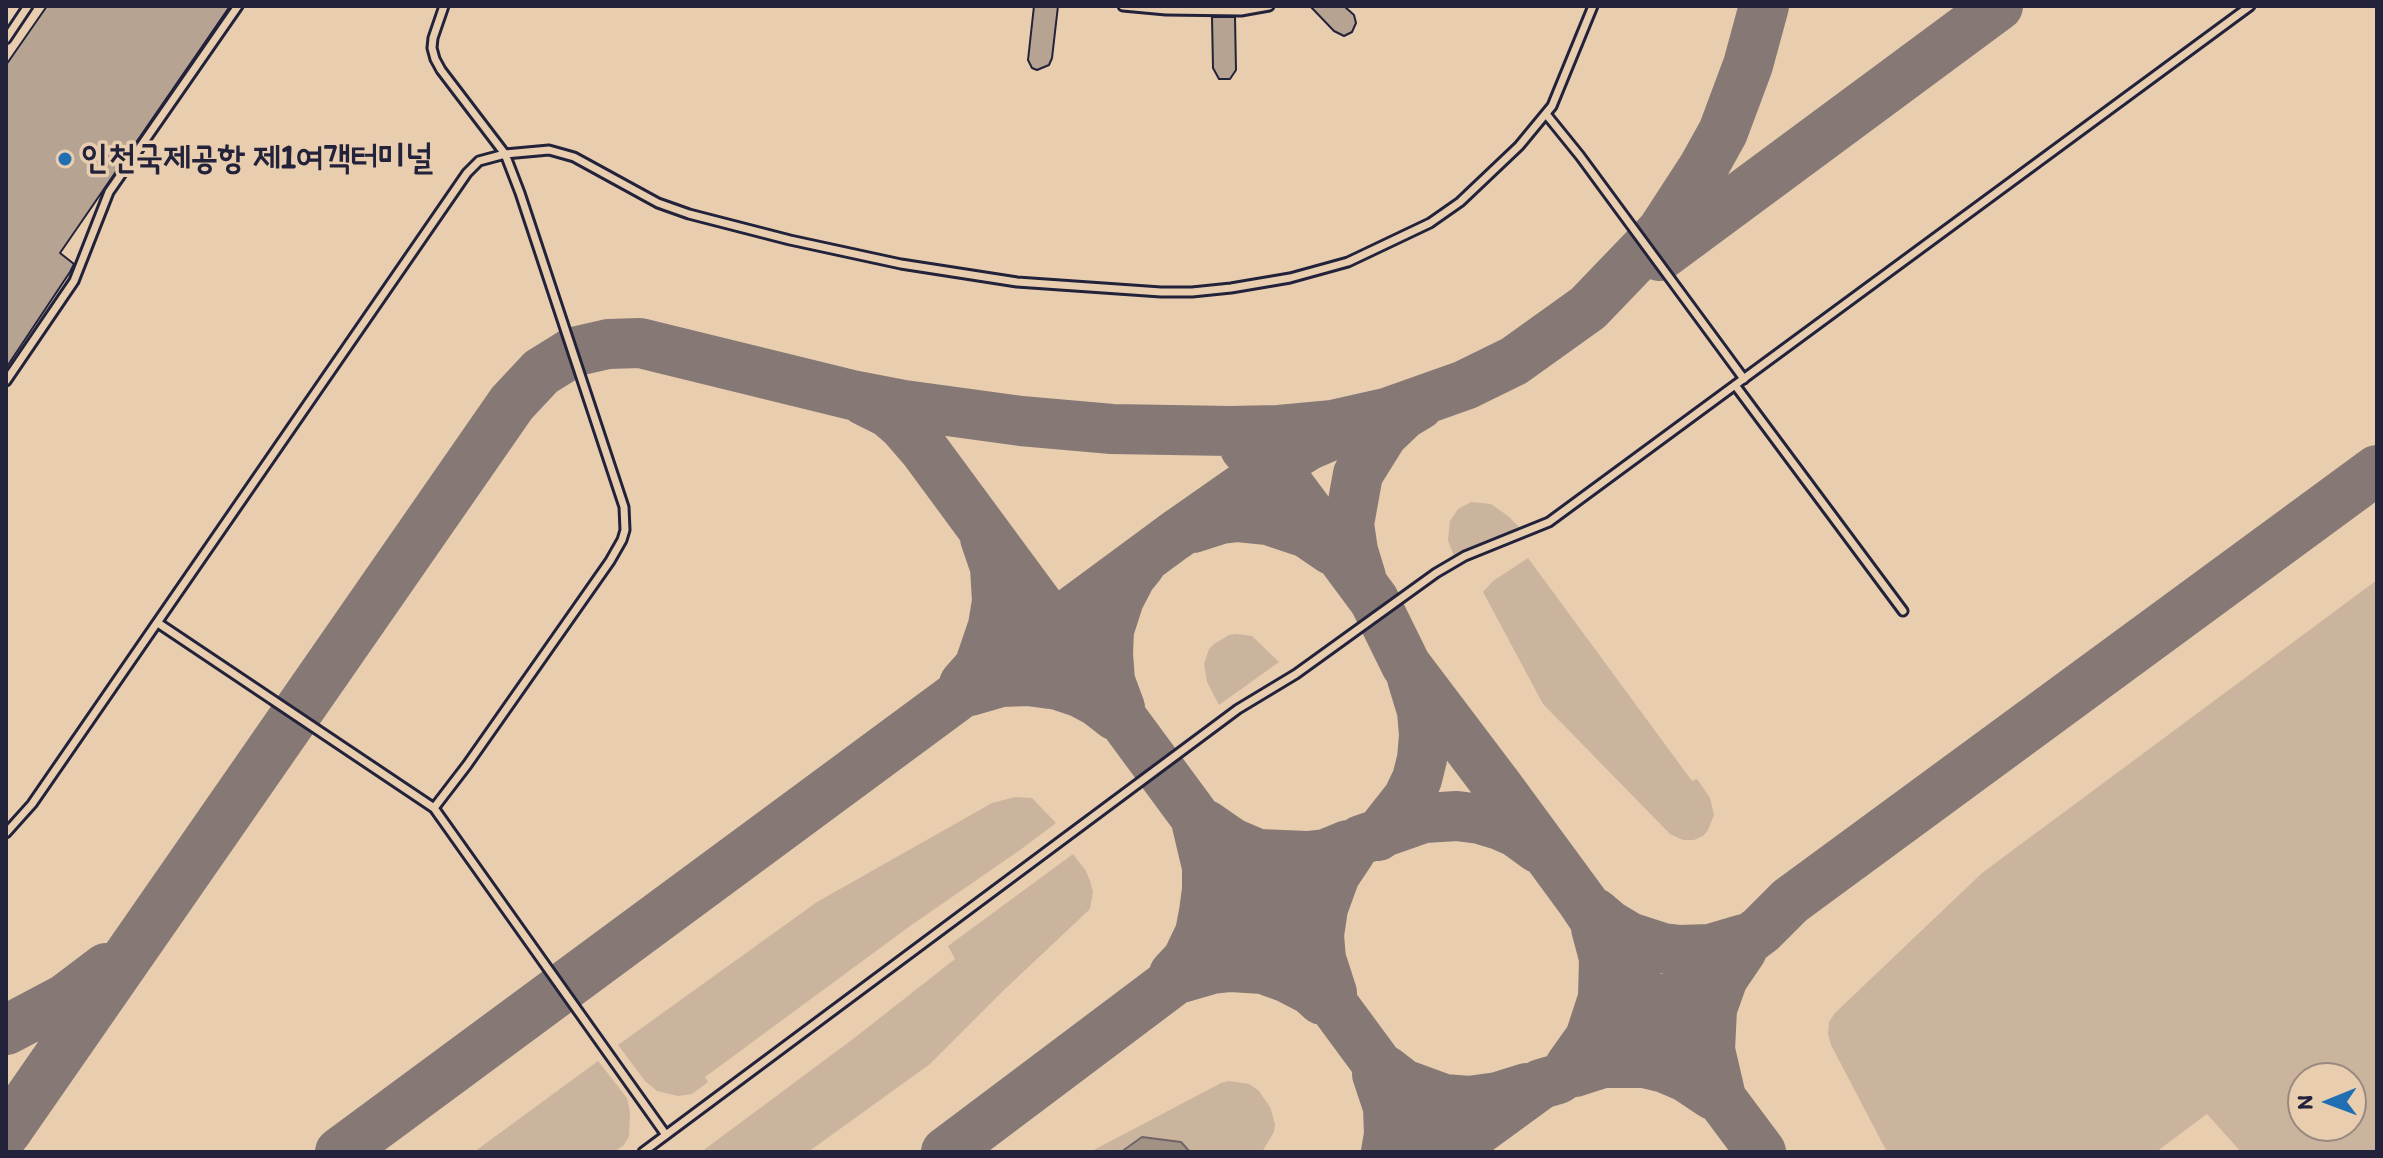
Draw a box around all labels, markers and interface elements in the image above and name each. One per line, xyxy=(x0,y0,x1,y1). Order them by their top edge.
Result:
place label: 인천국제공항 제1여객터미널 xyxy=(81,139,433,179)
marker: 인천국제공항 제1여객터미널 xyxy=(56,150,74,168)
north arrow xyxy=(2287,1062,2367,1142)
text: N xyxy=(2291,1095,2318,1110)

